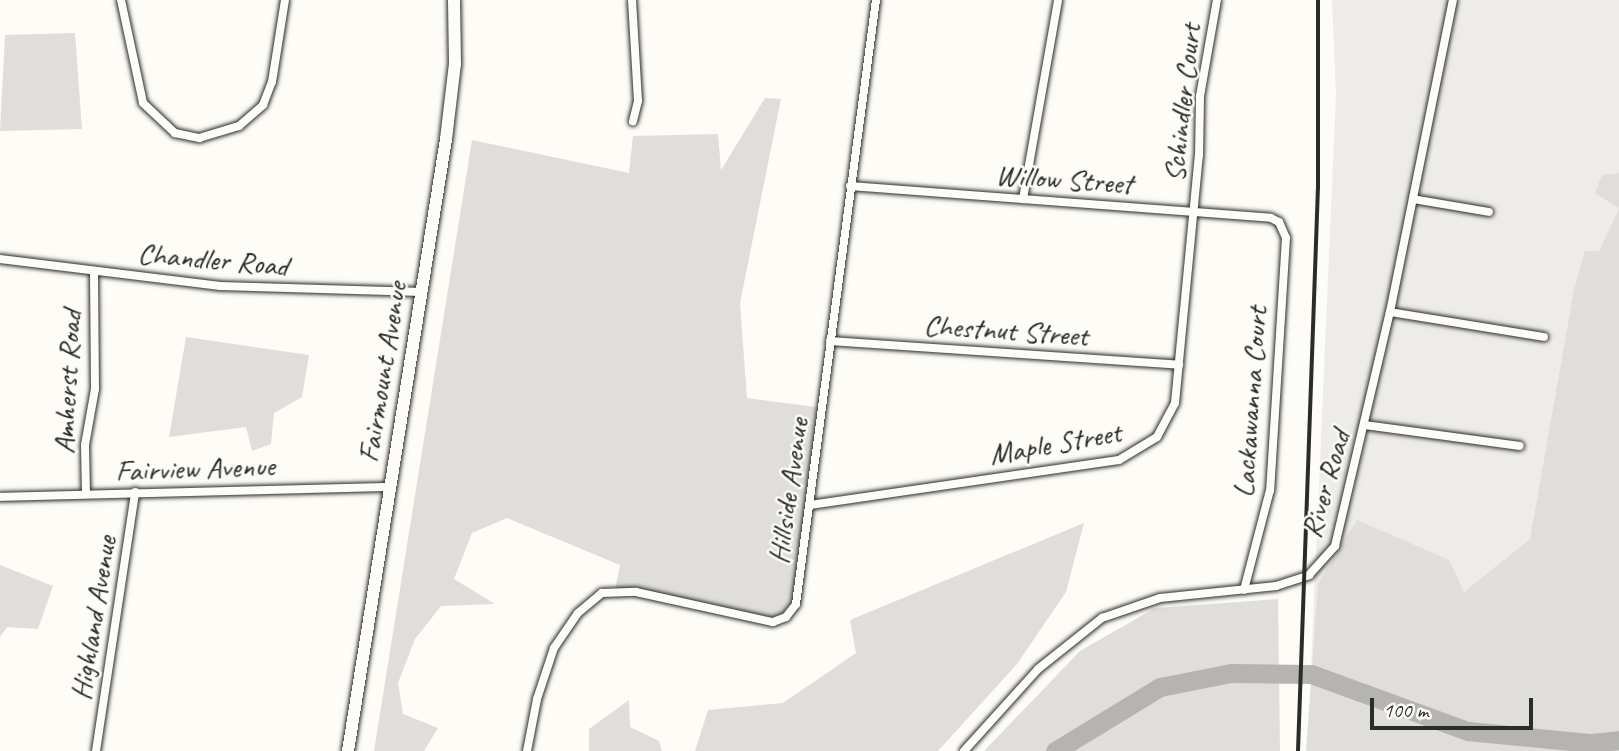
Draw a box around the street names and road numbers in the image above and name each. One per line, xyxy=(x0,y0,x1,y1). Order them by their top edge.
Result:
street label: Schindler Court xyxy=(1156,22,1208,184)
street label: Willow Street xyxy=(994,156,1134,202)
street label: Chandler Road xyxy=(137,235,289,283)
street label: Fairmount Avenue xyxy=(350,279,414,465)
street label: Lackawanna Court xyxy=(1225,305,1275,499)
street label: Chestnut Street xyxy=(922,306,1090,354)
street label: Amherst Road xyxy=(45,309,89,455)
street label: Maple Street xyxy=(986,414,1124,472)
street label: Hillside Avenue xyxy=(760,416,816,566)
street label: River Road xyxy=(1293,426,1357,542)
street label: Fairview Avenue xyxy=(115,447,275,489)
street label: Highland Avenue xyxy=(62,533,124,703)

